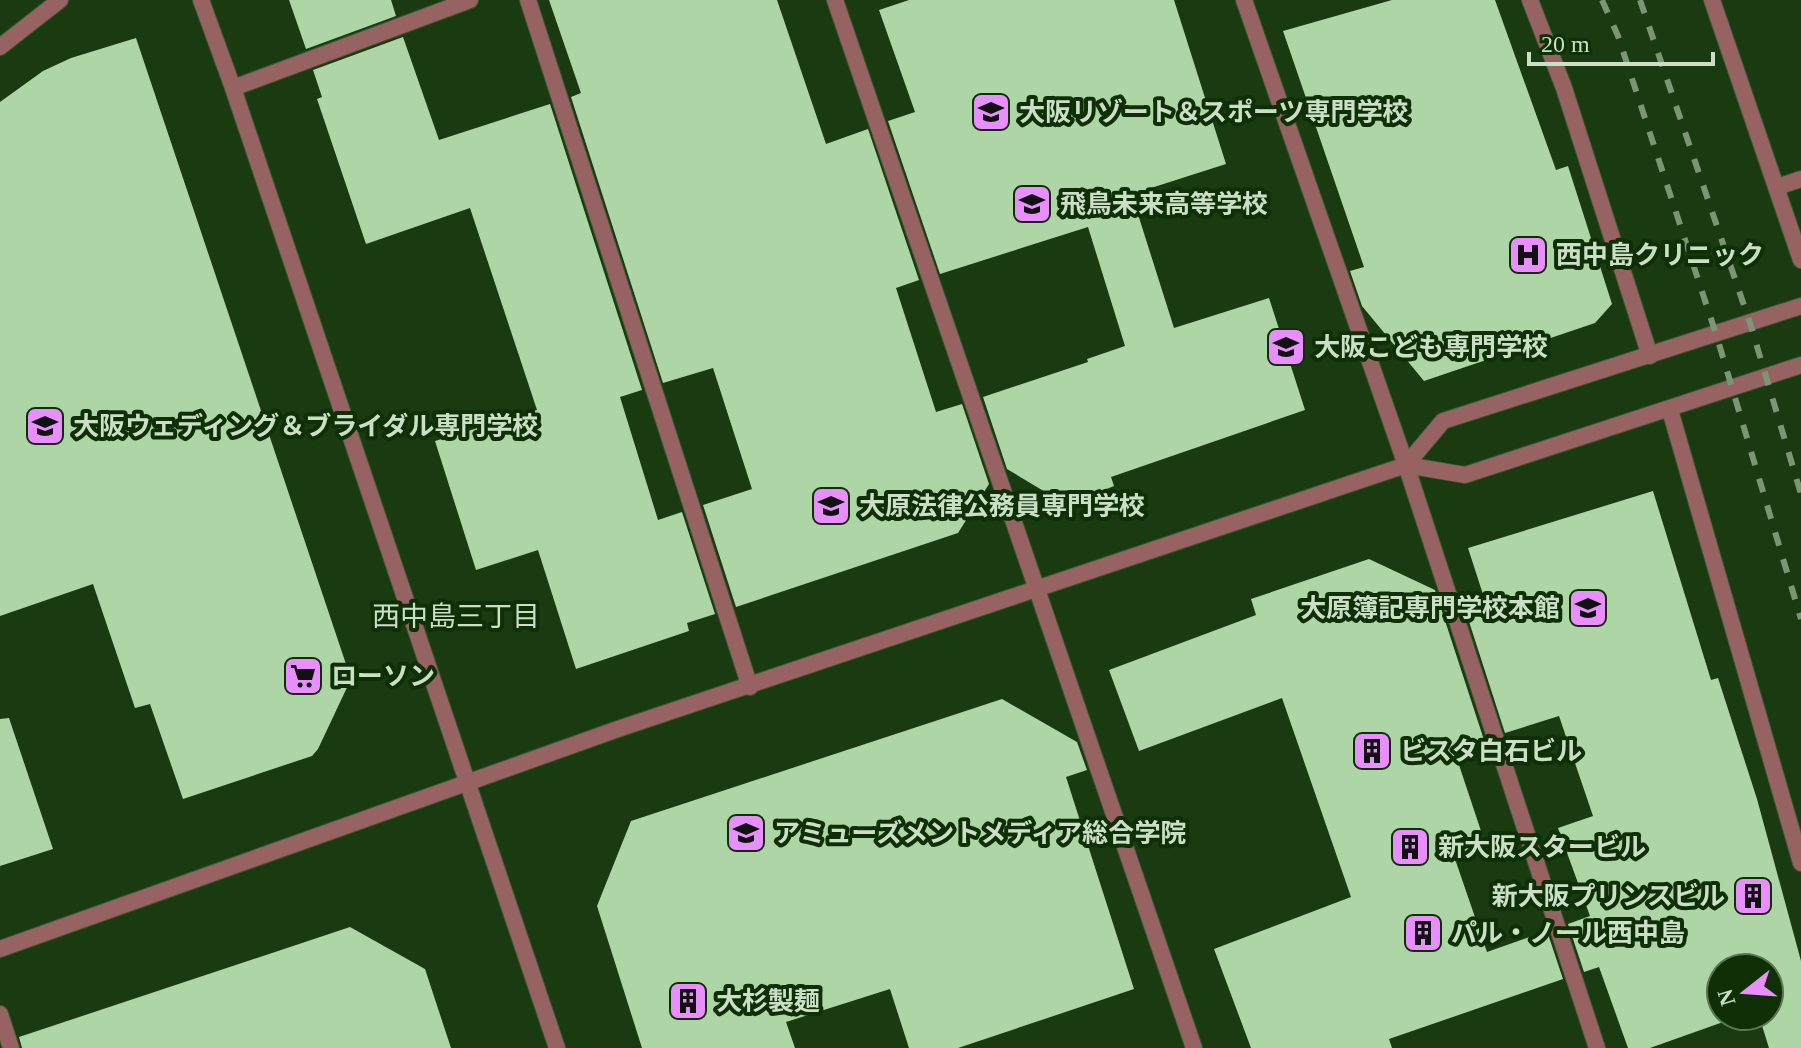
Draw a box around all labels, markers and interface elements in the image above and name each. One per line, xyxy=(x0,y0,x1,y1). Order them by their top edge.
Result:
scale bar xyxy=(1529,16,1713,66)
text: 20 m xyxy=(1541,31,1590,57)
school or university icon: 大阪リゾート＆スポーツ専門学校 xyxy=(970,91,1012,133)
place label: 大阪リゾート＆スポーツ専門学校 xyxy=(1019,98,1408,127)
school or university icon: 飛鳥未来高等学校 xyxy=(1011,183,1053,225)
place label: 飛鳥未来高等学校 xyxy=(1060,190,1268,219)
hospital icon: 西中島クリニック xyxy=(1507,234,1549,276)
place label: 西中島クリニック xyxy=(1556,241,1764,270)
school or university icon: 大阪こども専門学校 xyxy=(1265,326,1307,368)
place label: 大阪こども専門学校 xyxy=(1314,333,1548,362)
school or university icon: 大阪ウェディング＆ブライダル専門学校 xyxy=(24,405,66,447)
place label: 大阪ウェディング＆ブライダル専門学校 xyxy=(73,412,538,441)
school or university icon: 大原法律公務員専門学校 xyxy=(810,485,852,527)
place label: 大原法律公務員専門学校 xyxy=(859,492,1145,521)
school or university icon: 大原簿記専門学校本館 xyxy=(1567,587,1609,629)
place label: 大原簿記専門学校本館 xyxy=(1300,594,1560,623)
district label: 西中島三丁目 xyxy=(372,601,540,632)
supermarket icon: ローソン xyxy=(282,655,324,697)
place label: ローソン xyxy=(331,662,435,691)
building icon: ビスタ白石ビル xyxy=(1351,730,1393,772)
place label: ビスタ白石ビル xyxy=(1400,737,1582,766)
school or university icon: アミューズメントメディア総合学院 xyxy=(725,812,767,854)
place label: アミューズメントメディア総合学院 xyxy=(774,819,1186,848)
building icon: 新大阪スタービル xyxy=(1389,826,1431,868)
place label: 新大阪スタービル xyxy=(1438,833,1646,862)
building icon: 新大阪プリンスビル xyxy=(1732,875,1774,917)
place label: 新大阪プリンスビル xyxy=(1492,882,1725,911)
building icon: パル・ノール西中島 xyxy=(1402,912,1444,954)
place label: パル・ノール西中島 xyxy=(1451,919,1685,948)
north arrow xyxy=(1705,952,1785,1032)
building icon: 大杉製麺 xyxy=(667,980,709,1022)
text: N xyxy=(1712,986,1741,1009)
place label: 大杉製麺 xyxy=(716,987,820,1016)

